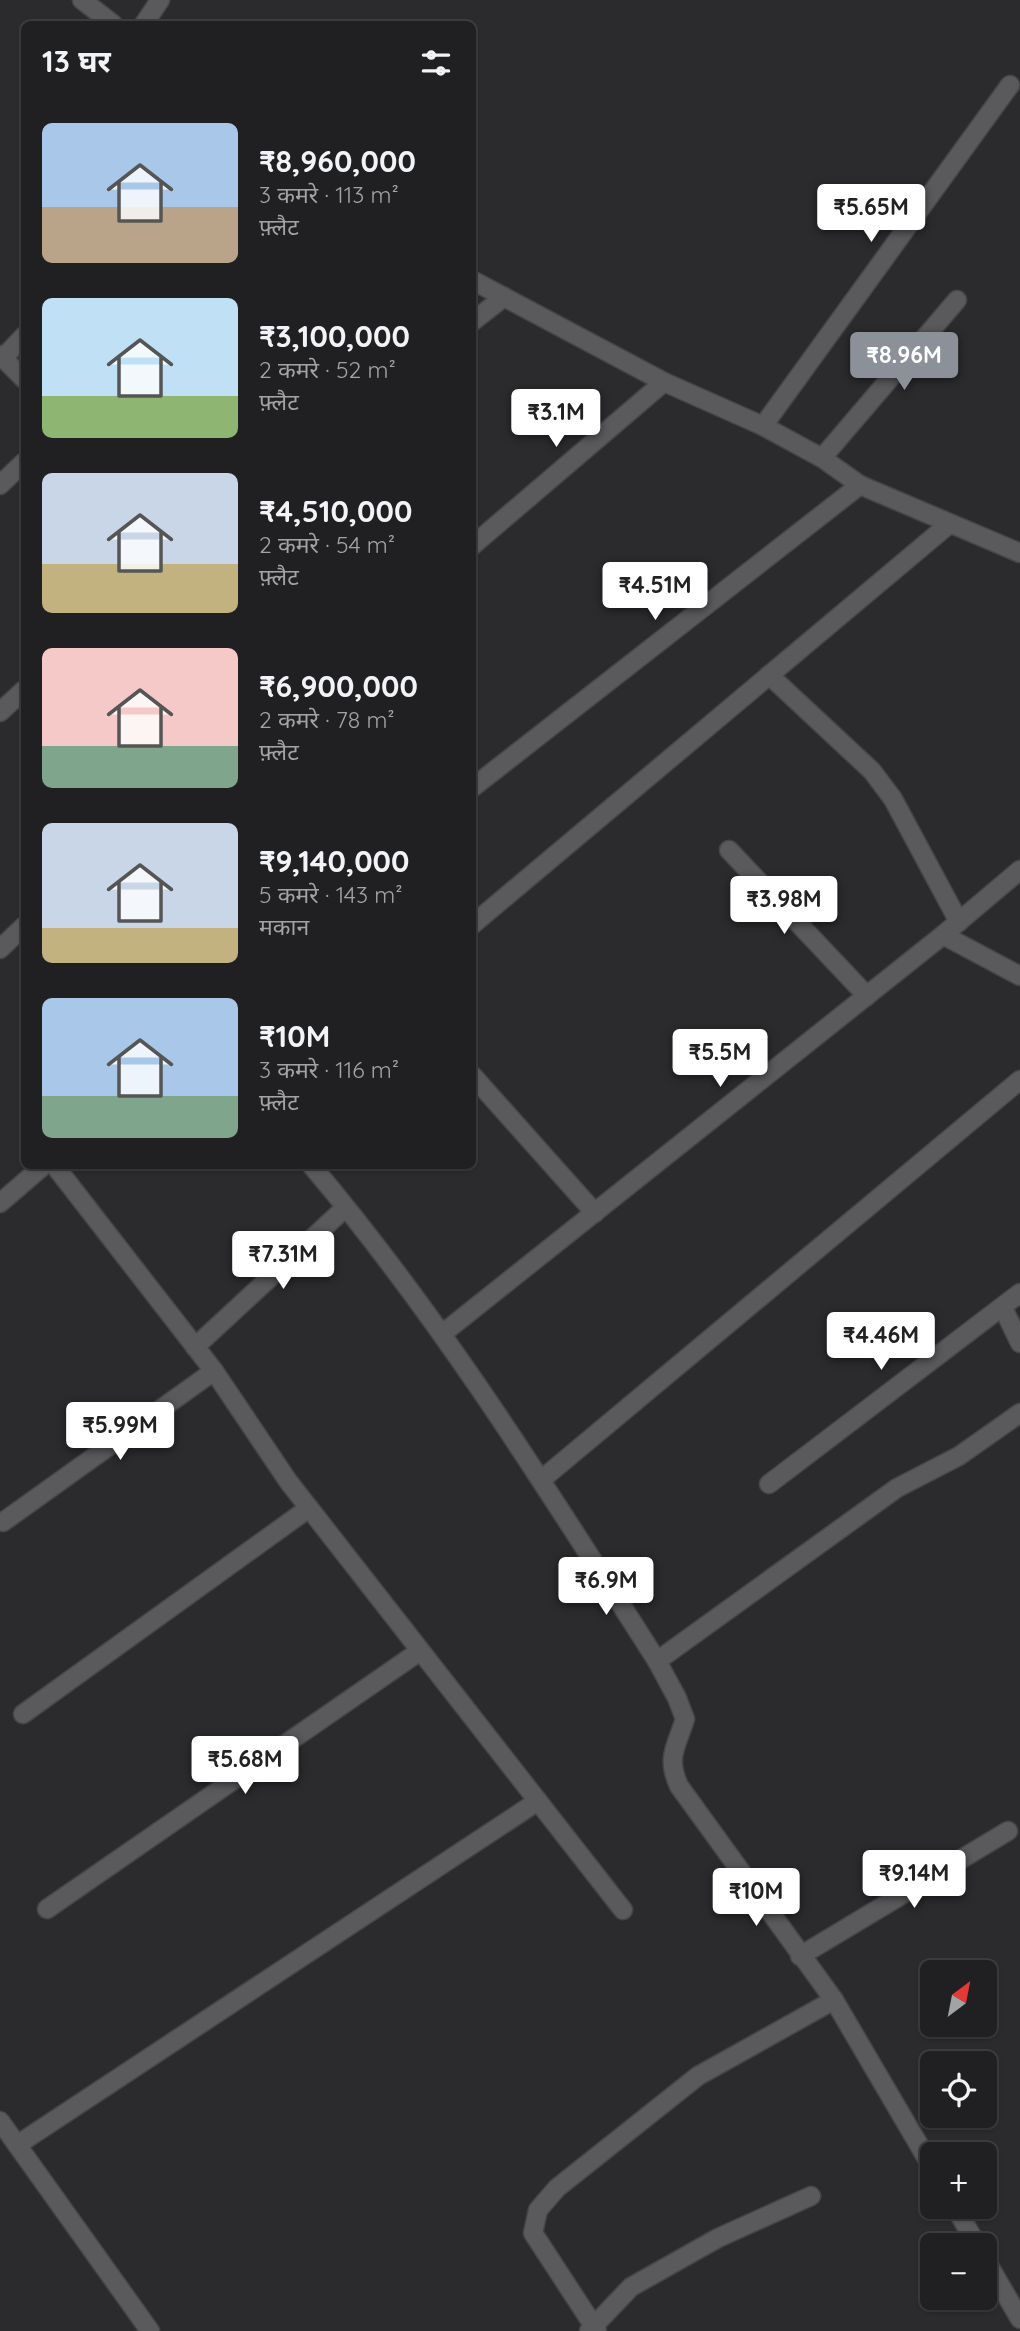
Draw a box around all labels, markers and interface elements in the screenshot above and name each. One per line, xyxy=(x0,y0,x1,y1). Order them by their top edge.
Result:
text: 13 घर xyxy=(42,42,111,80)
icon: filters xyxy=(417,44,455,82)
text: ₹8,960,000 xyxy=(259,142,416,180)
icon: home xyxy=(98,151,182,235)
text: 3 कमरे · 113 m² xyxy=(259,180,399,209)
pin: ₹5.65M xyxy=(814,184,928,244)
text: ₹5.65M xyxy=(833,192,909,221)
text: फ़्लैट xyxy=(259,212,299,241)
text: ₹3,100,000 xyxy=(259,317,410,355)
icon: home xyxy=(98,326,182,410)
pin: ₹8.96M xyxy=(847,332,961,392)
text: ₹8.96M xyxy=(866,340,942,369)
text: 2 कमरे · 52 m² xyxy=(259,355,396,384)
text: फ़्लैट xyxy=(259,387,299,416)
pin: ₹3.1M xyxy=(507,390,605,449)
text: ₹3.1M xyxy=(527,397,585,426)
text: ₹4,510,000 xyxy=(259,492,412,530)
icon: home xyxy=(98,501,182,585)
text: 2 कमरे · 54 m² xyxy=(259,530,395,559)
text: फ़्लैट xyxy=(259,562,299,591)
pin: ₹4.51M xyxy=(598,562,712,622)
text: ₹4.51M xyxy=(618,570,692,599)
text: ₹6,900,000 xyxy=(259,667,418,705)
icon: home xyxy=(98,676,182,760)
text: 2 कमरे · 78 m² xyxy=(259,705,395,734)
text: फ़्लैट xyxy=(259,737,299,766)
text: ₹9,140,000 xyxy=(259,842,409,880)
icon: home xyxy=(98,851,182,935)
pin: ₹3.98M xyxy=(727,876,841,936)
text: 5 कमरे · 143 m² xyxy=(259,880,403,909)
text: ₹3.98M xyxy=(746,884,822,913)
text: मकान xyxy=(259,912,309,941)
text: ₹10M xyxy=(259,1017,330,1055)
icon: home xyxy=(98,1026,182,1110)
pin: ₹5.5M xyxy=(671,1030,769,1089)
text: ₹5.5M xyxy=(689,1037,751,1066)
text: 3 कमरे · 116 m² xyxy=(259,1055,399,1084)
text: फ़्लैट xyxy=(259,1087,299,1116)
pin: ₹7.31M xyxy=(226,1232,340,1291)
text: ₹7.31M xyxy=(248,1239,318,1268)
pin: ₹4.46M xyxy=(824,1312,938,1372)
text: ₹4.46M xyxy=(843,1320,919,1349)
pin: ₹5.99M xyxy=(63,1402,177,1462)
text: ₹5.99M xyxy=(82,1410,158,1439)
pin: ₹6.9M xyxy=(557,1558,655,1617)
text: ₹6.9M xyxy=(574,1565,638,1594)
pin: ₹5.68M xyxy=(188,1736,302,1796)
text: ₹5.68M xyxy=(208,1744,282,1773)
pin: ₹9.14M xyxy=(857,1850,971,1910)
text: ₹9.14M xyxy=(879,1858,949,1887)
pin: ₹10M xyxy=(715,1868,797,1928)
text: ₹10M xyxy=(729,1876,783,1905)
north arrow xyxy=(920,1960,998,2037)
map controls xyxy=(920,1960,997,2310)
button: locate xyxy=(920,2051,997,2128)
button: + xyxy=(920,2142,997,2219)
button: − xyxy=(920,2233,997,2310)

